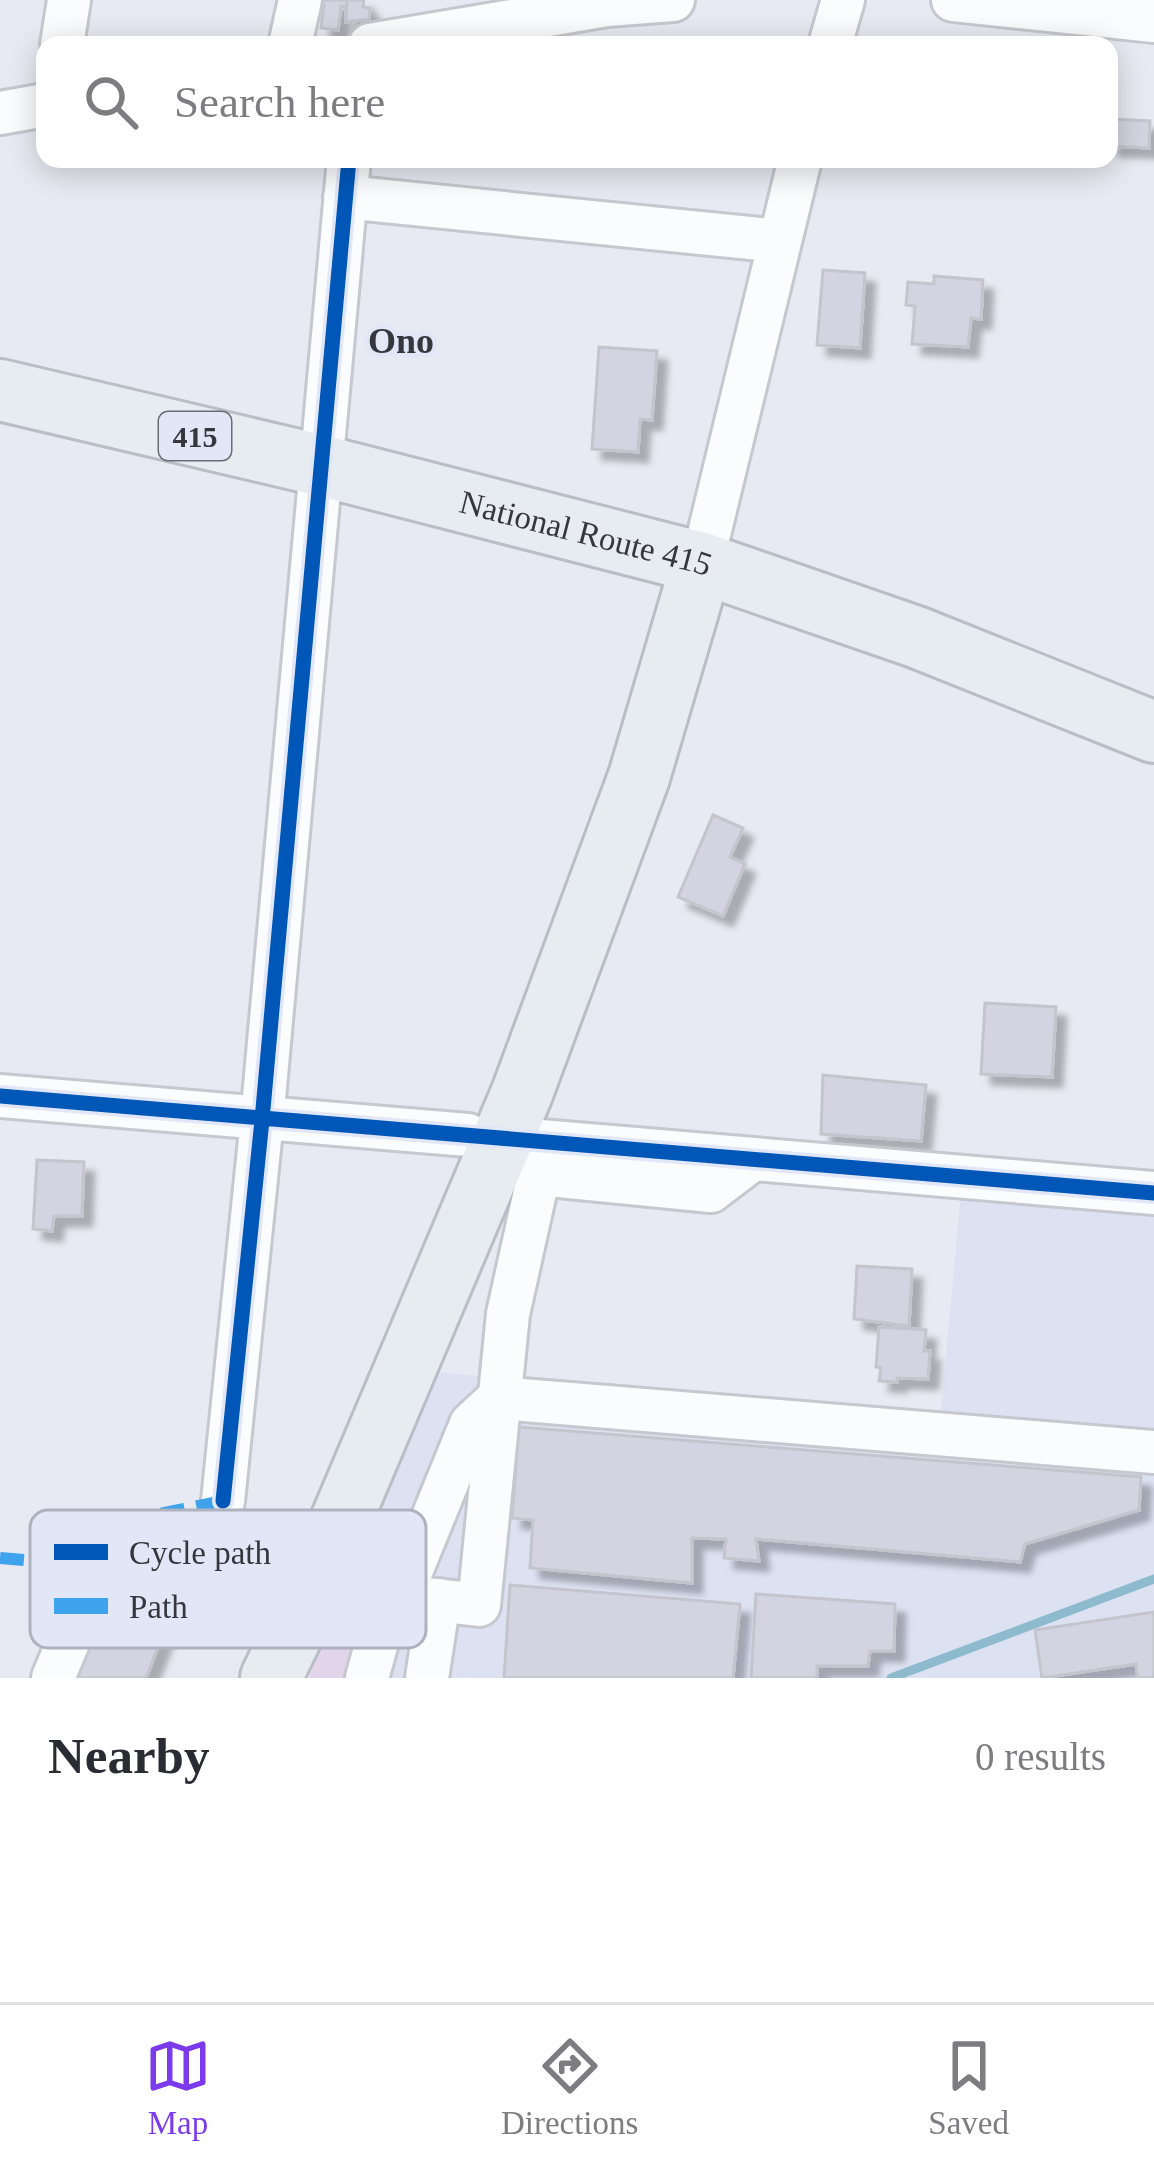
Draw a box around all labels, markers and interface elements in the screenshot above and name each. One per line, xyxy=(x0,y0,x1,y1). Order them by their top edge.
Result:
search box xyxy=(36,36,1118,168)
icon: search xyxy=(78,69,144,135)
text: Search here xyxy=(174,77,385,127)
district label: Ono xyxy=(368,321,434,361)
road number: 415 xyxy=(159,412,231,460)
street label: National Route 415 xyxy=(456,484,717,583)
legend xyxy=(30,1510,426,1648)
text: Cycle path xyxy=(129,1535,272,1571)
text: Path xyxy=(129,1589,188,1625)
text: Nearby xyxy=(48,1728,209,1784)
text: 0 results xyxy=(975,1735,1106,1778)
tab: Map xyxy=(145,2033,211,2142)
tab: Directions xyxy=(501,2033,638,2142)
tab: Saved xyxy=(928,2033,1009,2142)

